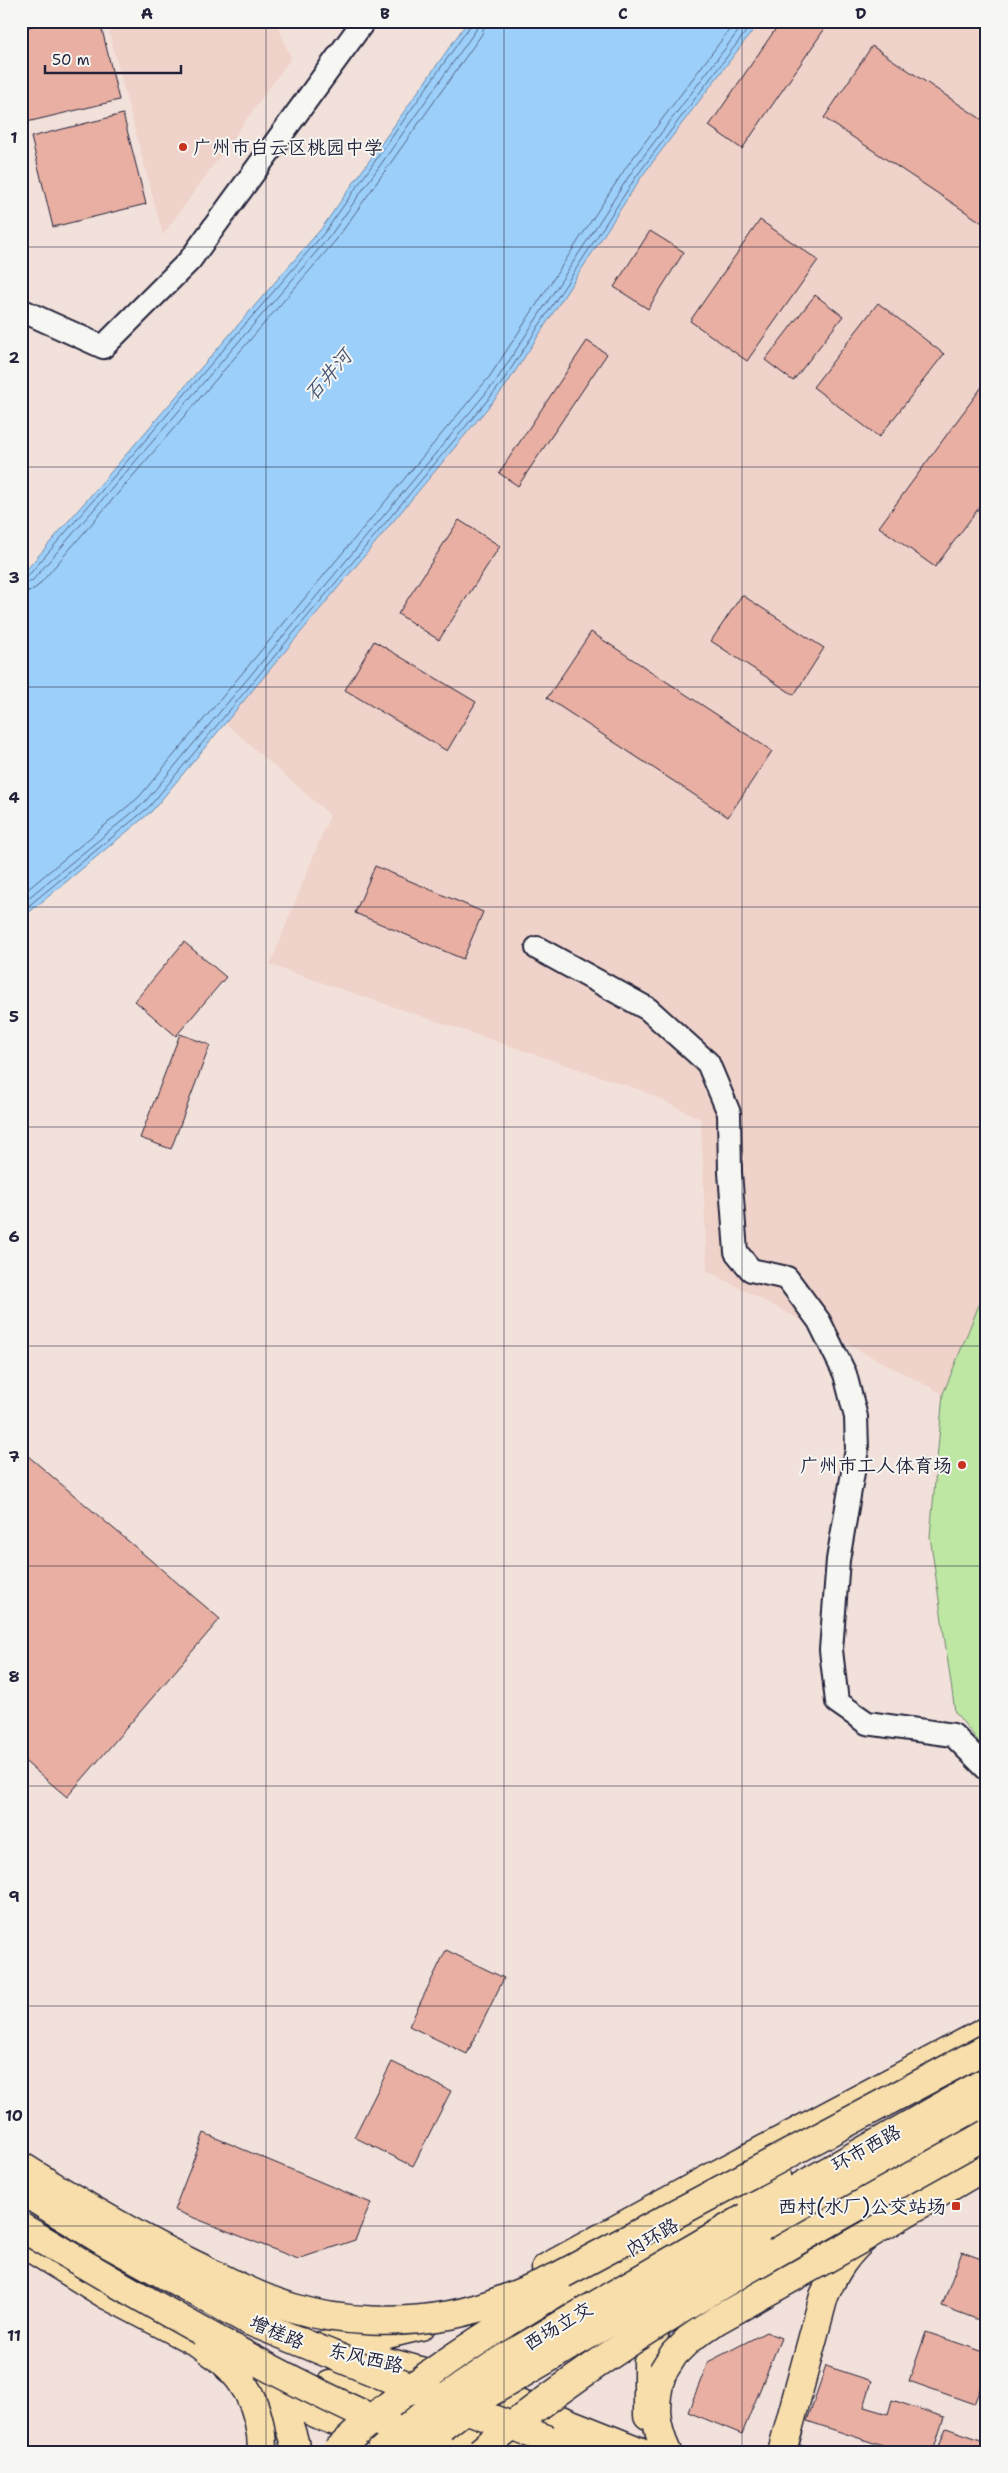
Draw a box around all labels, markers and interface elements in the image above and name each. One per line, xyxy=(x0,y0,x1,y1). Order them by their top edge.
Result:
text: A xyxy=(141,3,153,24)
text: B xyxy=(380,3,390,24)
text: C xyxy=(618,3,628,24)
text: D xyxy=(855,3,867,24)
scale bar xyxy=(45,42,181,74)
text: 50 m xyxy=(52,50,90,70)
text: 1 xyxy=(10,127,18,148)
place label: 广州市白云区桃园中学 xyxy=(193,135,383,160)
marker: 广州市白云区桃园中学 xyxy=(177,141,189,153)
water label: 石井河 xyxy=(299,342,359,406)
text: 2 xyxy=(8,347,20,368)
text: 3 xyxy=(8,567,20,588)
text: 4 xyxy=(8,787,20,808)
text: 5 xyxy=(9,1006,19,1027)
text: 6 xyxy=(8,1226,20,1247)
text: 7 xyxy=(8,1446,20,1467)
place label: 广州市工人体育场 xyxy=(800,1453,952,1478)
marker: 广州市工人体育场 xyxy=(956,1459,968,1471)
text: 8 xyxy=(8,1666,20,1687)
text: 9 xyxy=(8,1886,20,1907)
text: 10 xyxy=(5,2105,23,2126)
street label: 环市西路 xyxy=(827,2119,905,2177)
place label: 西村(水厂)公交站场 xyxy=(778,2194,946,2219)
marker: 西村(水厂)公交站场 xyxy=(950,2200,962,2212)
street label: 内环路 xyxy=(621,2212,683,2262)
street label: 西场立交 xyxy=(519,2296,597,2356)
street label: 增槎路 xyxy=(246,2309,308,2355)
text: 11 xyxy=(7,2325,21,2346)
street label: 东风西路 xyxy=(326,2337,406,2379)

